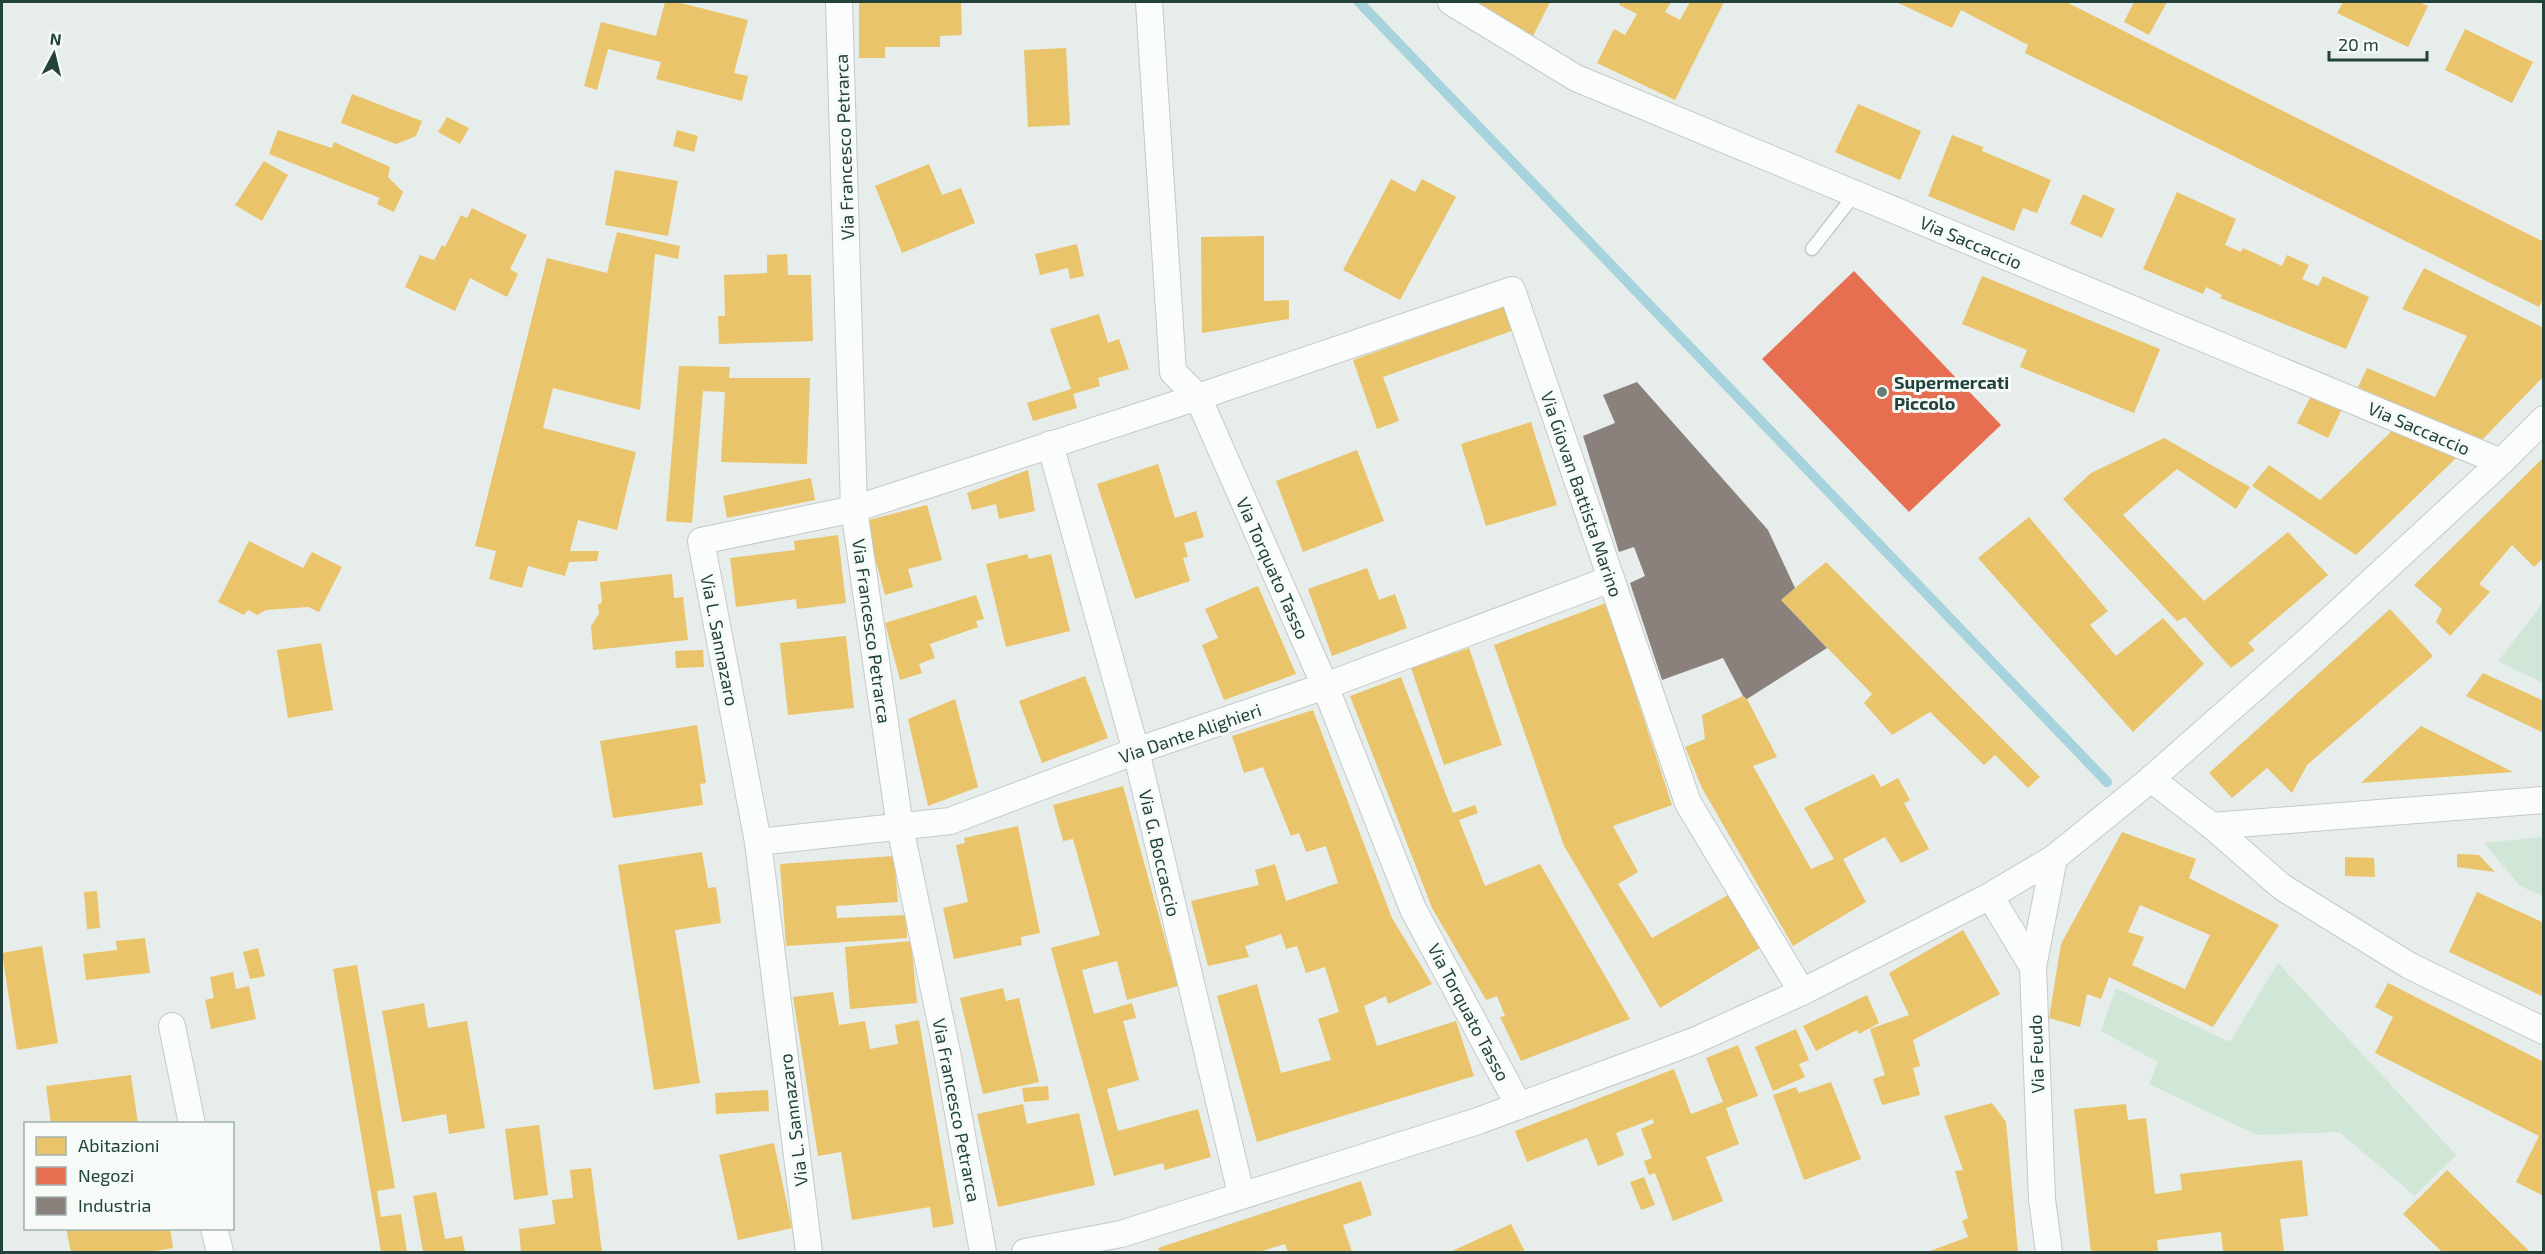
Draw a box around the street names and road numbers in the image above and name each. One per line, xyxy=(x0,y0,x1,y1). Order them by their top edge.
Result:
street label: Via Francesco Petrarca xyxy=(830,53,858,241)
street label: Via Saccaccio xyxy=(1917,211,2025,273)
street label: Via Giovan Battista Marino xyxy=(1536,388,1628,600)
street label: Via Saccaccio xyxy=(2365,397,2473,459)
street label: Via Torquato Tasso xyxy=(1232,494,1314,642)
street label: Via Francesco Petrarca xyxy=(848,537,896,725)
street label: Via L. Sannazaro xyxy=(696,572,744,708)
street label: Via Dante Alighieri xyxy=(1116,698,1264,768)
street label: Via G. Boccaccio xyxy=(1135,787,1185,919)
street label: Via Torquato Tasso xyxy=(1423,939,1515,1085)
street label: Via Feudo xyxy=(2024,1014,2048,1094)
street label: Via Francesco Petrarca xyxy=(928,1016,986,1204)
street label: Via L. Sannazaro xyxy=(774,1052,812,1188)

